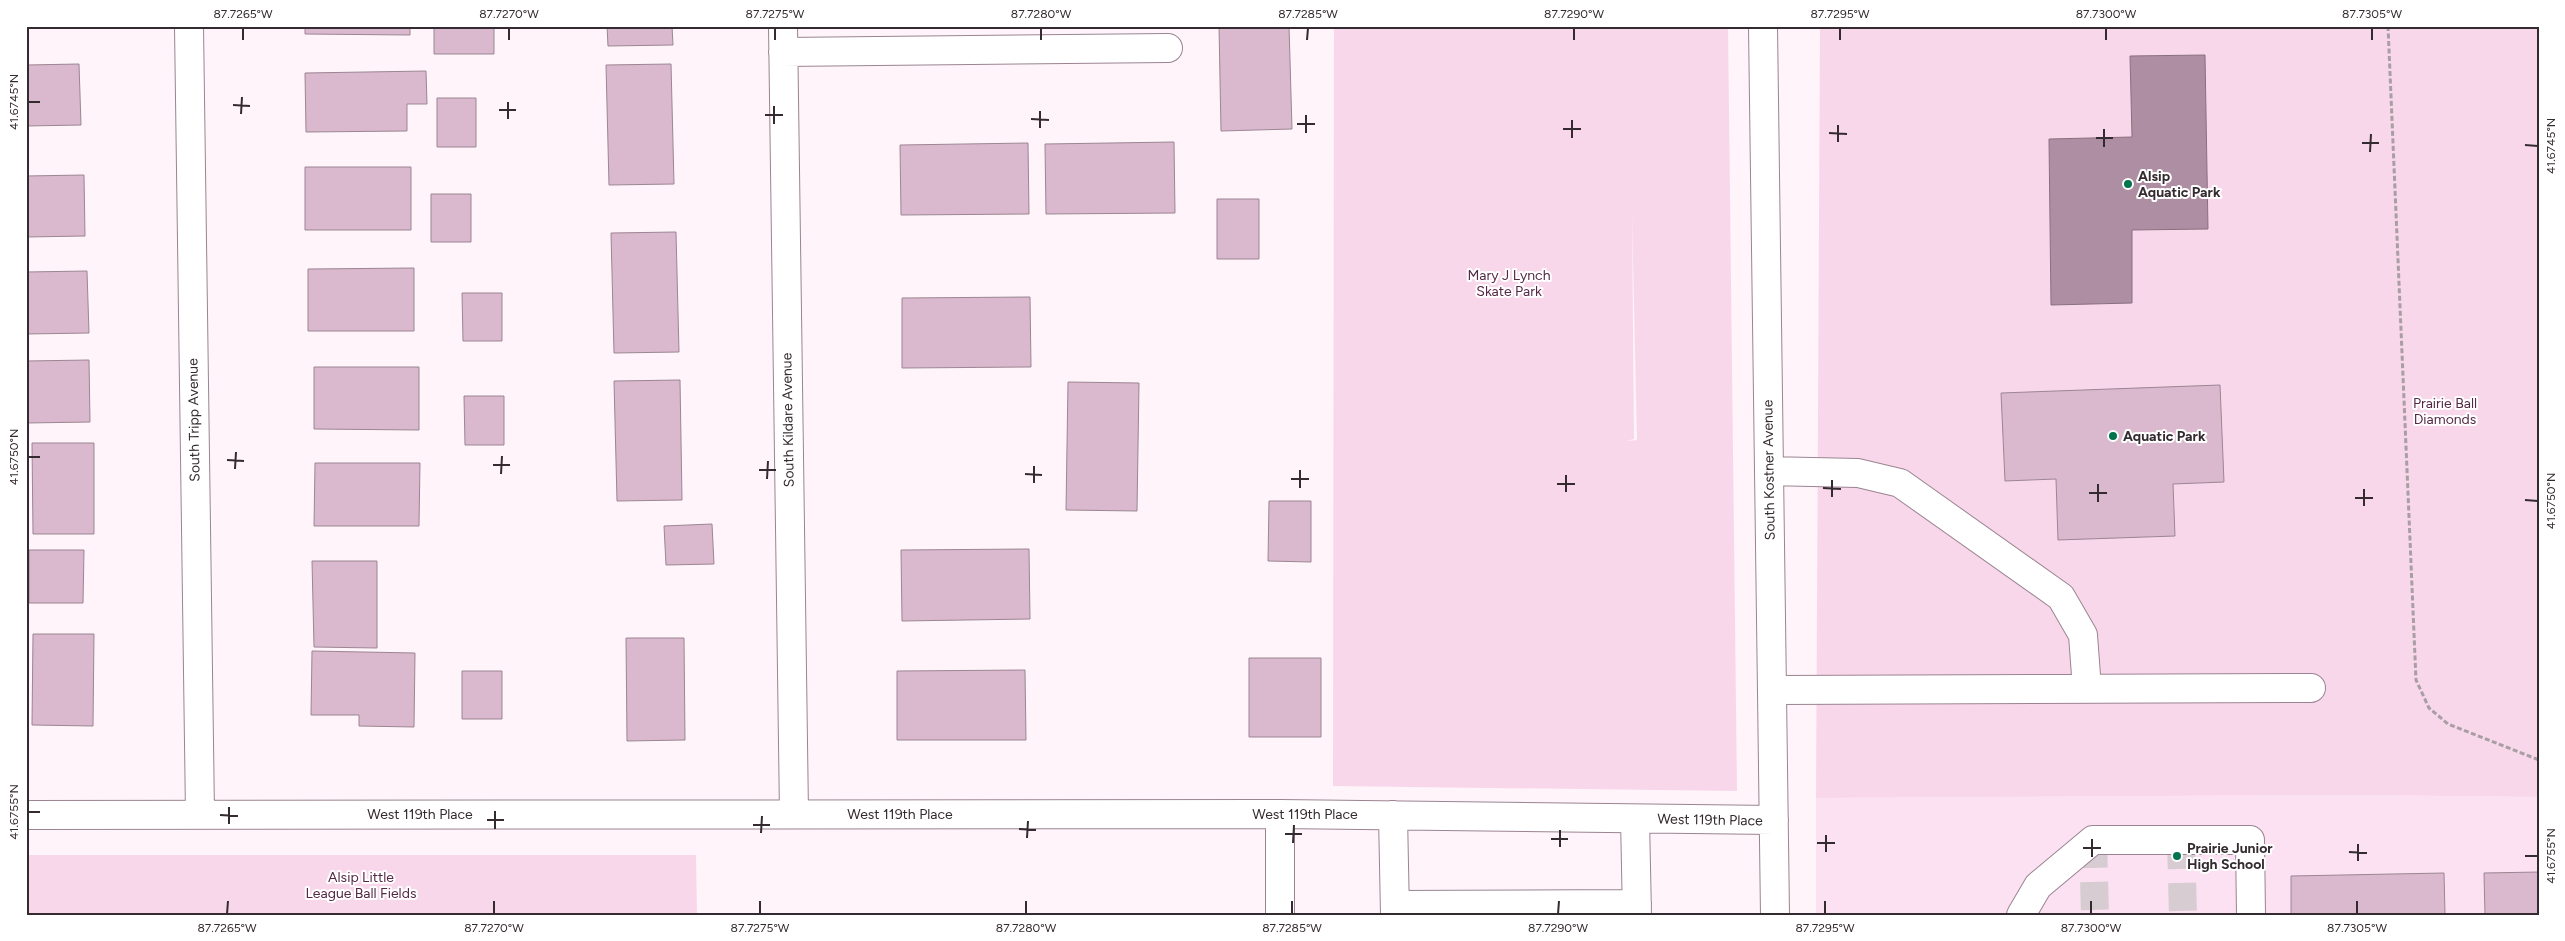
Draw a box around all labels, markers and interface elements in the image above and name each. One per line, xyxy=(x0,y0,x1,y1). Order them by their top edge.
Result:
text: 87.7265°W xyxy=(213,7,273,21)
text: 87.7270°W xyxy=(479,7,539,21)
text: 87.7275°W xyxy=(746,7,805,21)
text: 87.7280°W xyxy=(1011,7,1072,21)
text: 87.7285°W xyxy=(1278,7,1338,21)
text: 87.7290°W xyxy=(1544,7,1604,21)
text: 87.7295°W xyxy=(1810,7,1870,21)
text: 87.7300°W xyxy=(2076,7,2137,21)
text: 87.7305°W xyxy=(2342,7,2402,21)
text: 41.6745°N xyxy=(7,74,21,130)
text: 41.6745°N xyxy=(2544,118,2558,174)
place label: Alsip Aquatic Park xyxy=(2138,168,2221,201)
marker: Alsip Aquatic Park xyxy=(2122,178,2134,190)
park label: Mary J Lynch Skate Park xyxy=(1468,267,1551,300)
street label: South Kildare Avenue xyxy=(778,352,798,487)
street label: South Tripp Avenue xyxy=(184,358,204,482)
park label: Prairie Ball Diamonds xyxy=(2413,395,2477,428)
street label: South Kostner Avenue xyxy=(1759,399,1779,540)
place label: Aquatic Park xyxy=(2123,428,2206,445)
text: 41.6750°N xyxy=(7,429,21,485)
marker: Aquatic Park xyxy=(2107,430,2119,442)
text: 41.6750°N xyxy=(2544,473,2558,529)
text: 41.6755°N xyxy=(7,784,21,840)
street label: West 119th Place xyxy=(367,806,473,823)
street label: West 119th Place xyxy=(847,806,953,823)
street label: West 119th Place xyxy=(1252,806,1358,823)
street label: West 119th Place xyxy=(1657,811,1763,829)
text: 41.6755°N xyxy=(2544,828,2558,884)
place label: Prairie Junior High School xyxy=(2187,840,2273,873)
marker: Prairie Junior High School xyxy=(2171,850,2183,862)
park label: Alsip Little League Ball Fields xyxy=(306,869,416,902)
text: 87.7265°W xyxy=(197,921,257,935)
text: 87.7270°W xyxy=(464,921,524,935)
text: 87.7275°W xyxy=(731,921,790,935)
text: 87.7280°W xyxy=(996,921,1057,935)
text: 87.7285°W xyxy=(1262,921,1322,935)
text: 87.7290°W xyxy=(1528,921,1588,935)
text: 87.7295°W xyxy=(1795,921,1855,935)
text: 87.7300°W xyxy=(2061,921,2122,935)
text: 87.7305°W xyxy=(2327,921,2387,935)

